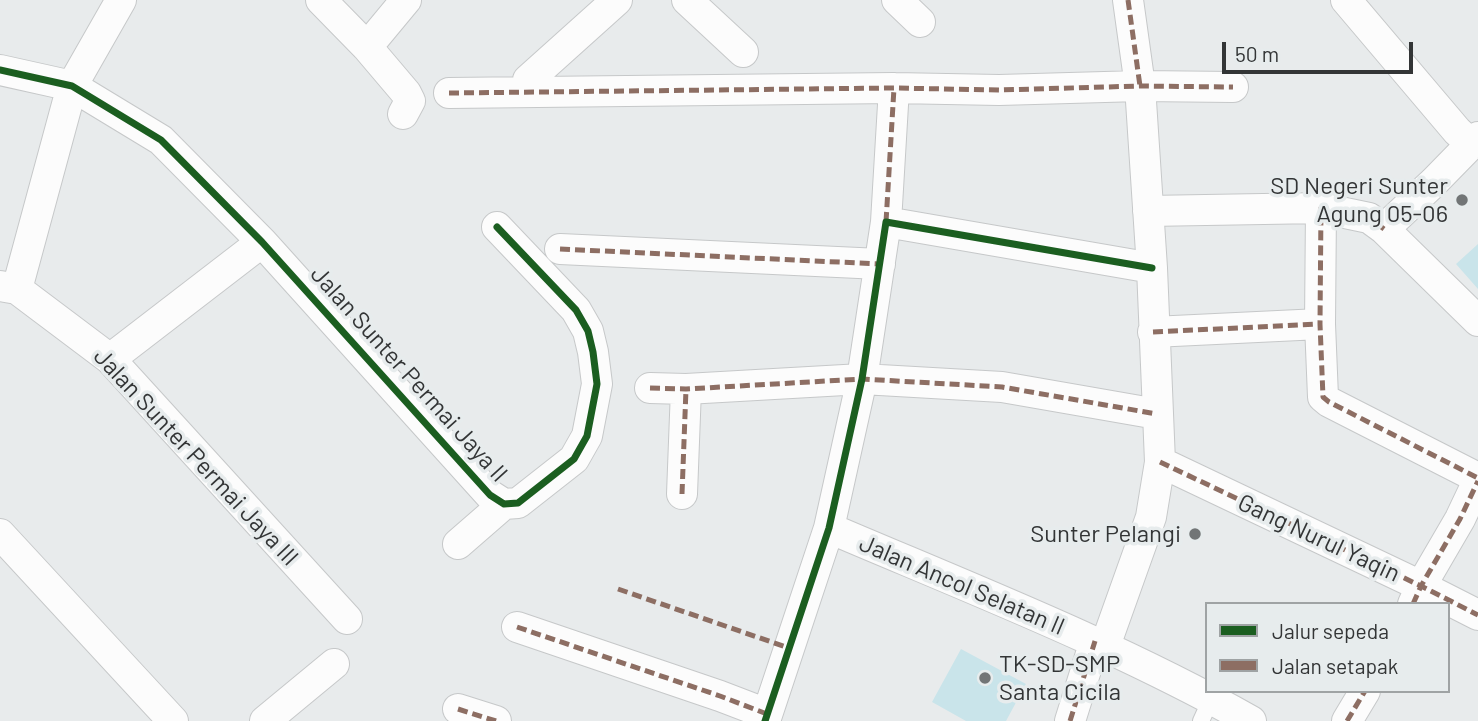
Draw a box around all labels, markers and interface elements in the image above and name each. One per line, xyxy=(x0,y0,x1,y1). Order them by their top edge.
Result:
scale bar xyxy=(1226,28,1417,72)
text: 50 m xyxy=(1235,41,1279,66)
place label: SD Negeri Sunter Agung 05-06 xyxy=(1270,172,1448,228)
marker: SD Negeri Sunter Agung 05-06 xyxy=(1454,192,1470,208)
street label: Jalan Sunter Permai Jaya II xyxy=(304,260,514,488)
street label: Jalan Sunter Permai Jaya III xyxy=(88,342,304,572)
street label: Gang Nurul Yaqin xyxy=(1233,488,1405,588)
place label: Sunter Pelangi xyxy=(1030,520,1181,548)
marker: Sunter Pelangi xyxy=(1187,526,1203,542)
street label: Jalan Ancol Selatan II xyxy=(855,529,1069,641)
legend xyxy=(1205,602,1450,693)
text: Jalur sepeda xyxy=(1272,618,1389,643)
place label: TK-SD-SMP Santa Cicila xyxy=(999,650,1121,706)
text: Jalan setapak xyxy=(1272,653,1398,678)
marker: TK-SD-SMP Santa Cicila xyxy=(977,670,993,686)

